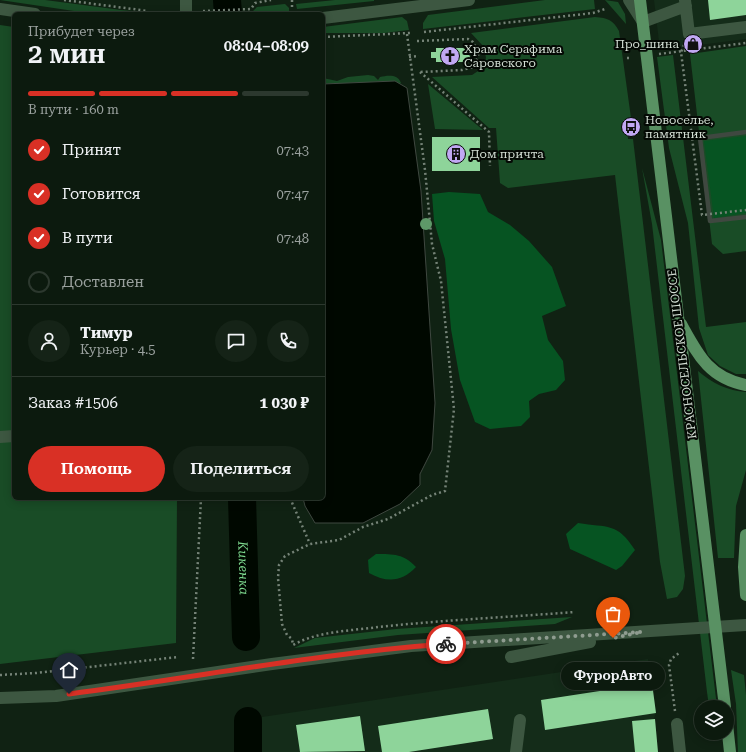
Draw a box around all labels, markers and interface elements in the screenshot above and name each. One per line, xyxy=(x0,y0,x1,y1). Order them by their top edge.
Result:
text: Прибудет через xyxy=(28,24,135,39)
shop icon: Про_шина xyxy=(682,33,704,55)
text: 08:04–08:09 xyxy=(224,37,309,55)
place label: Про_шина xyxy=(615,37,679,51)
text: 2 мин xyxy=(28,39,105,69)
place label: Храм Серафима Саровского xyxy=(464,42,563,70)
church icon: Храм Серафима Саровского xyxy=(439,45,461,67)
text: В пути · 160 m xyxy=(28,102,119,117)
place label: Новоселье, памятник xyxy=(645,113,714,141)
bus stop icon: Новоселье, памятник xyxy=(620,116,642,138)
icon: check xyxy=(28,139,50,161)
text: Принят xyxy=(62,141,121,159)
text: 07:43 xyxy=(277,143,309,158)
building icon: Дом причта xyxy=(445,143,467,165)
place label: Дом причта xyxy=(470,147,544,161)
icon: check xyxy=(28,183,50,205)
text: Готовится xyxy=(62,185,140,203)
text: 07:47 xyxy=(277,187,309,202)
icon: check xyxy=(28,227,50,249)
text: В пути xyxy=(62,229,113,247)
text: 07:48 xyxy=(277,231,309,246)
street label: КРАСНОСЕЛЬСКОЕ ШОССЕ xyxy=(665,268,699,440)
text: Доставлен xyxy=(62,273,144,291)
button: person xyxy=(28,320,70,362)
button: chat xyxy=(215,320,257,362)
button: phone xyxy=(267,320,309,362)
text: Тимур xyxy=(80,324,133,342)
text: Курьер · 4.5 xyxy=(80,342,156,357)
text: Заказ #1506 xyxy=(28,394,118,412)
text: 1 030 ₽ xyxy=(259,394,309,412)
button: Помощь xyxy=(28,446,165,492)
button: Поделиться xyxy=(173,446,309,492)
water label: Кикенка xyxy=(236,540,252,595)
pin xyxy=(596,597,630,638)
icon: bag xyxy=(602,603,624,625)
courier xyxy=(426,624,466,664)
icon: bike xyxy=(435,633,457,655)
pin xyxy=(52,653,86,694)
icon: home xyxy=(58,659,80,681)
callout: ФурорАвто xyxy=(561,662,665,690)
text: ФурорАвто xyxy=(574,668,652,683)
map controls xyxy=(694,700,734,740)
button: layers xyxy=(694,700,734,740)

